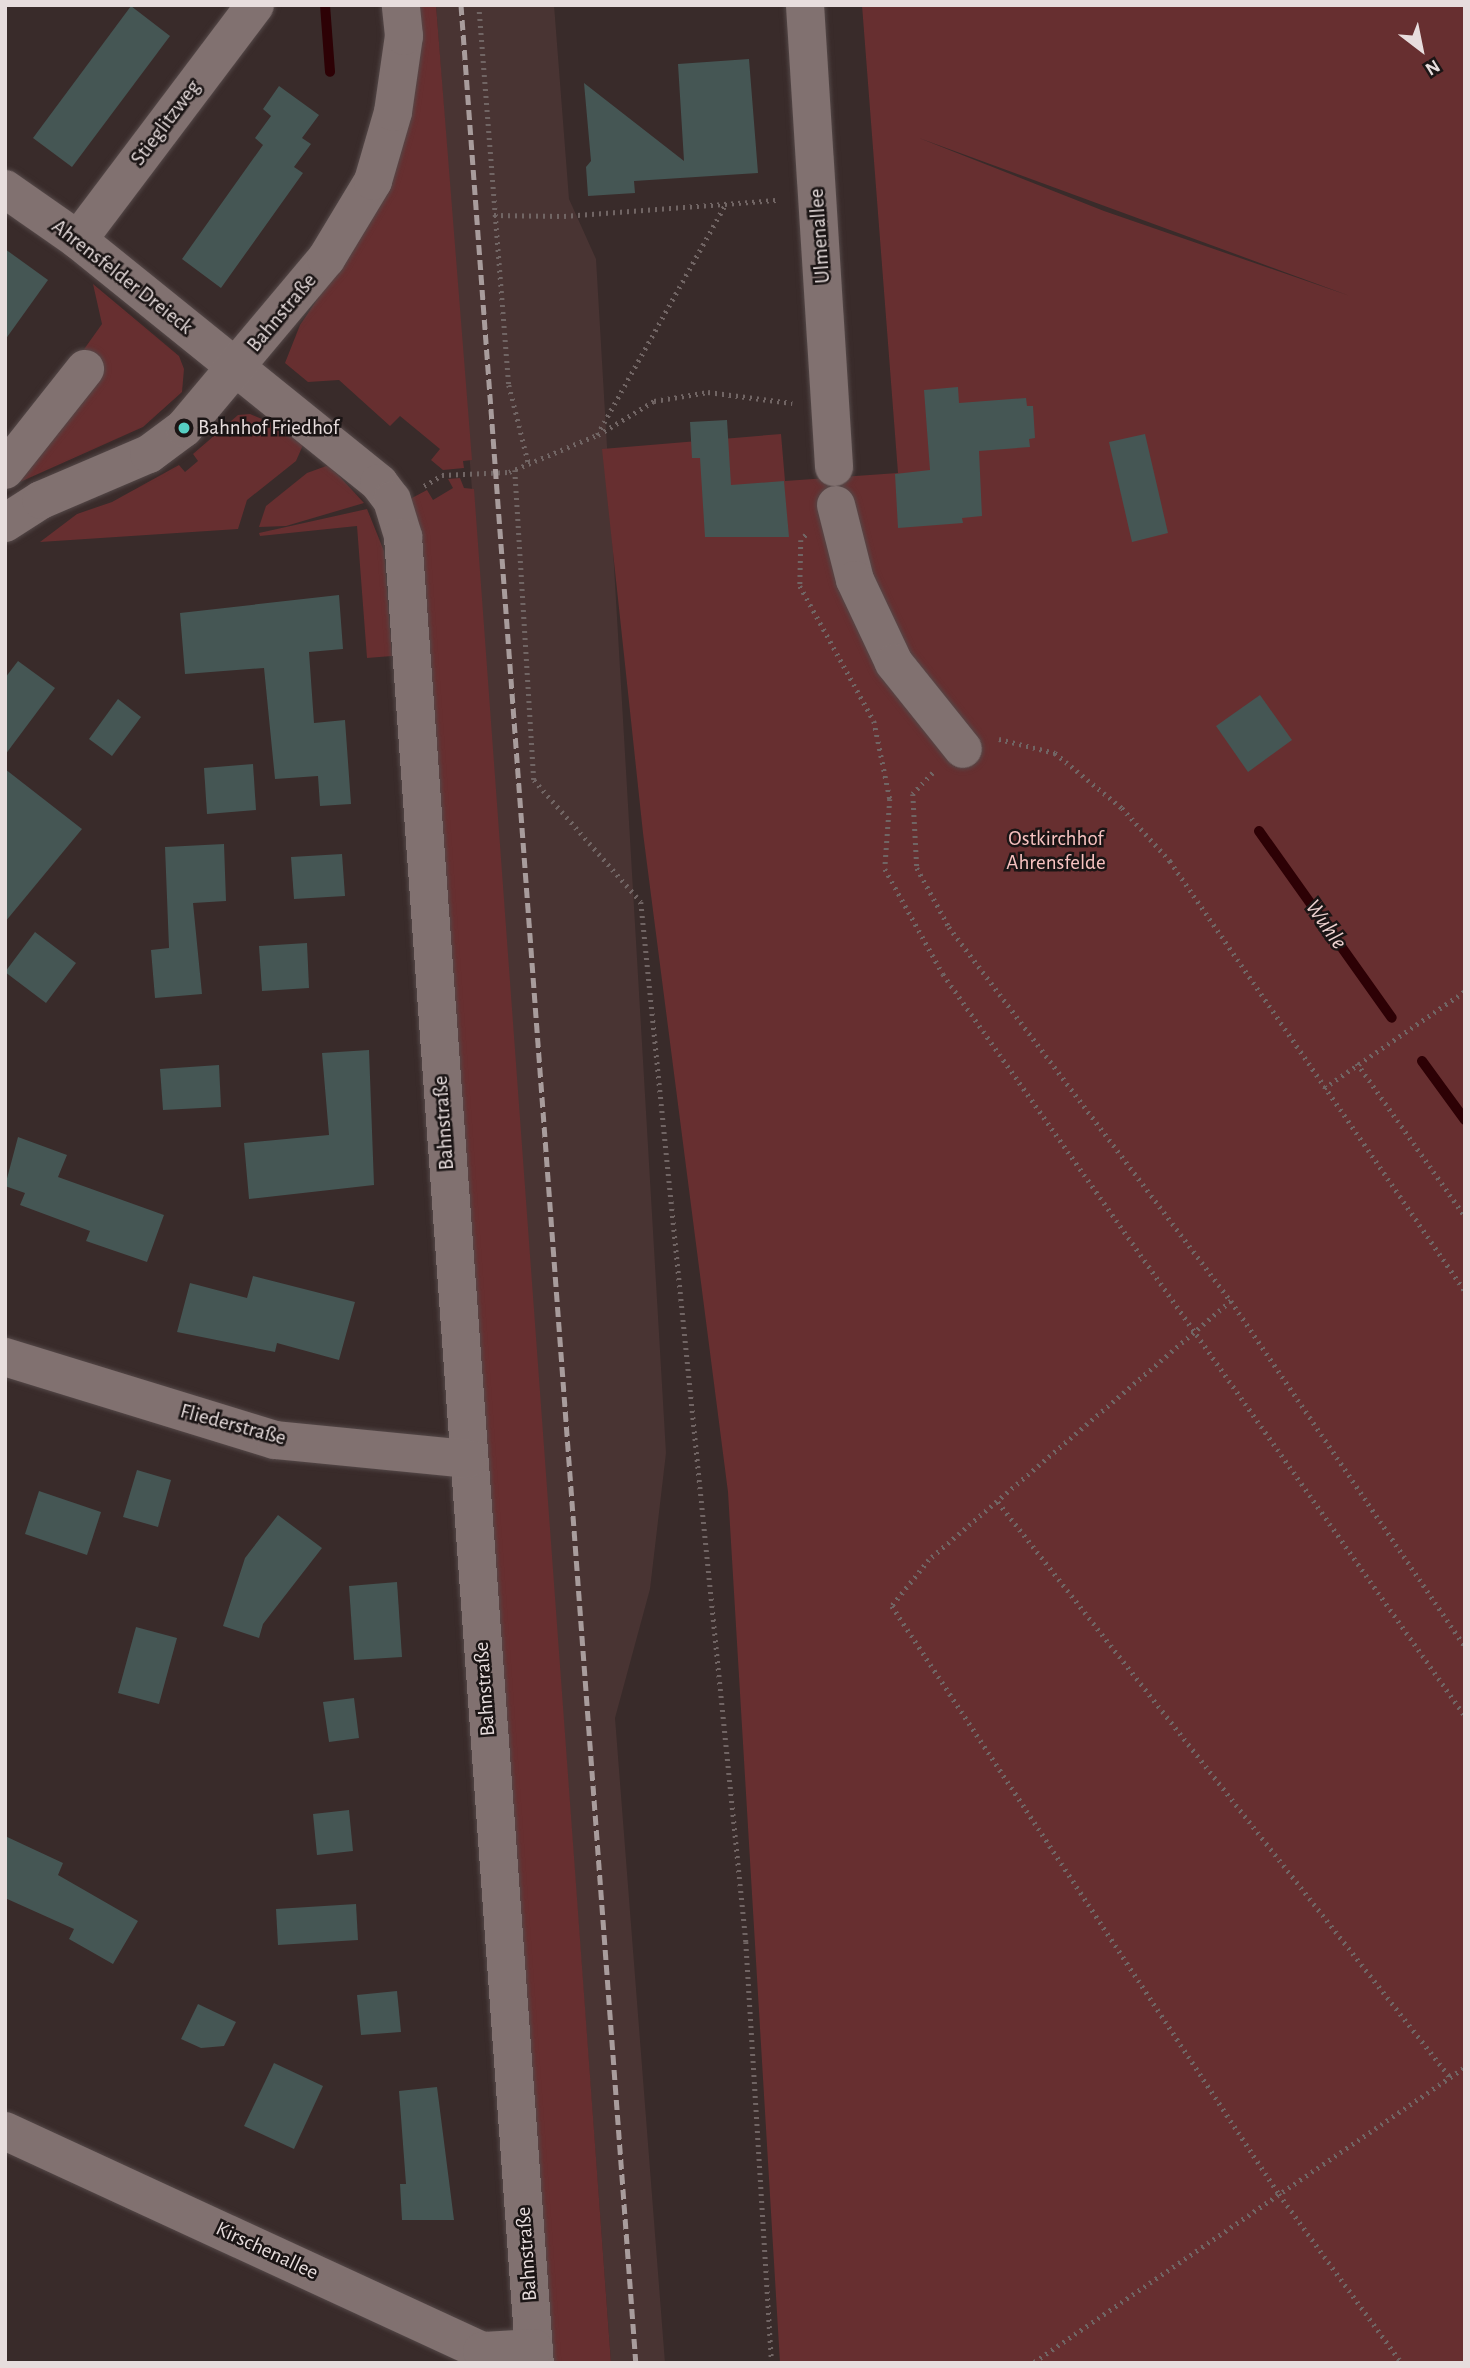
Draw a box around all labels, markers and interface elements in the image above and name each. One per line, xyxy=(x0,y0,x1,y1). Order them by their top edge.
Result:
north arrow xyxy=(1386,14,1456,84)
text: N xyxy=(1422,56,1443,79)
street label: Stieglitzweg xyxy=(126,75,206,171)
street label: Ulmenallee xyxy=(804,188,836,284)
street label: Ahrensfelder Dreieck xyxy=(46,214,198,340)
street label: Bahnstraße xyxy=(242,269,322,357)
place label: Bahnhof Friedhof xyxy=(198,415,339,441)
marker: Bahnhof Friedhof xyxy=(176,420,192,436)
park label: Ostkirchhof Ahrensfelde xyxy=(1006,826,1106,876)
water label: Wuhle xyxy=(1298,895,1352,955)
street label: Bahnstraße xyxy=(428,1075,460,1171)
street label: Fliederstraße xyxy=(177,1399,289,1451)
street label: Bahnstraße xyxy=(469,1641,501,1737)
street label: Bahnstraße xyxy=(511,2206,543,2302)
street label: Kirschenallee xyxy=(212,2216,322,2286)

